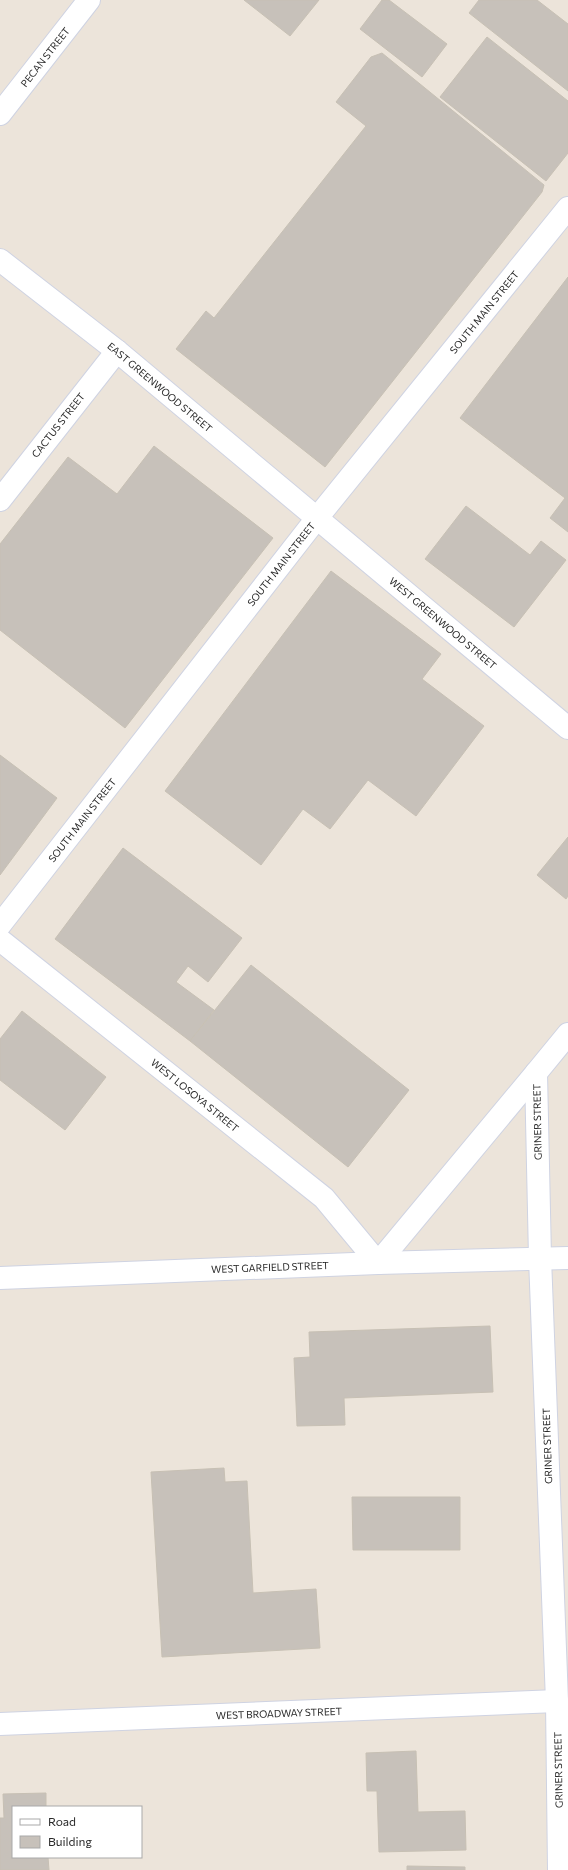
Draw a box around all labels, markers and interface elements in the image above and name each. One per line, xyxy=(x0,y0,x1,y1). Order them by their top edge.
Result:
street label: PECAN STREET xyxy=(18,24,72,89)
street label: SOUTH MAIN STREET xyxy=(447,268,521,356)
street label: EAST GREENWOOD STREET xyxy=(105,340,215,435)
street label: CACTUS STREET xyxy=(29,390,87,460)
street label: SOUTH MAIN STREET xyxy=(245,519,318,608)
street label: WEST GREENWOOD STREET xyxy=(387,575,500,672)
street label: SOUTH MAIN STREET xyxy=(46,775,119,864)
street label: WEST LOSOYA STREET xyxy=(149,1056,242,1134)
street label: GRINER STREET xyxy=(530,1083,544,1160)
street label: WEST GARFIELD STREET xyxy=(211,1259,330,1275)
street label: GRINER STREET xyxy=(540,1407,554,1484)
street label: WEST BROADWAY STREET xyxy=(216,1705,343,1721)
street label: GRINER STREET xyxy=(551,1731,565,1808)
legend xyxy=(12,1806,142,1858)
text: Road xyxy=(48,1814,76,1828)
text: Building xyxy=(48,1834,92,1848)

